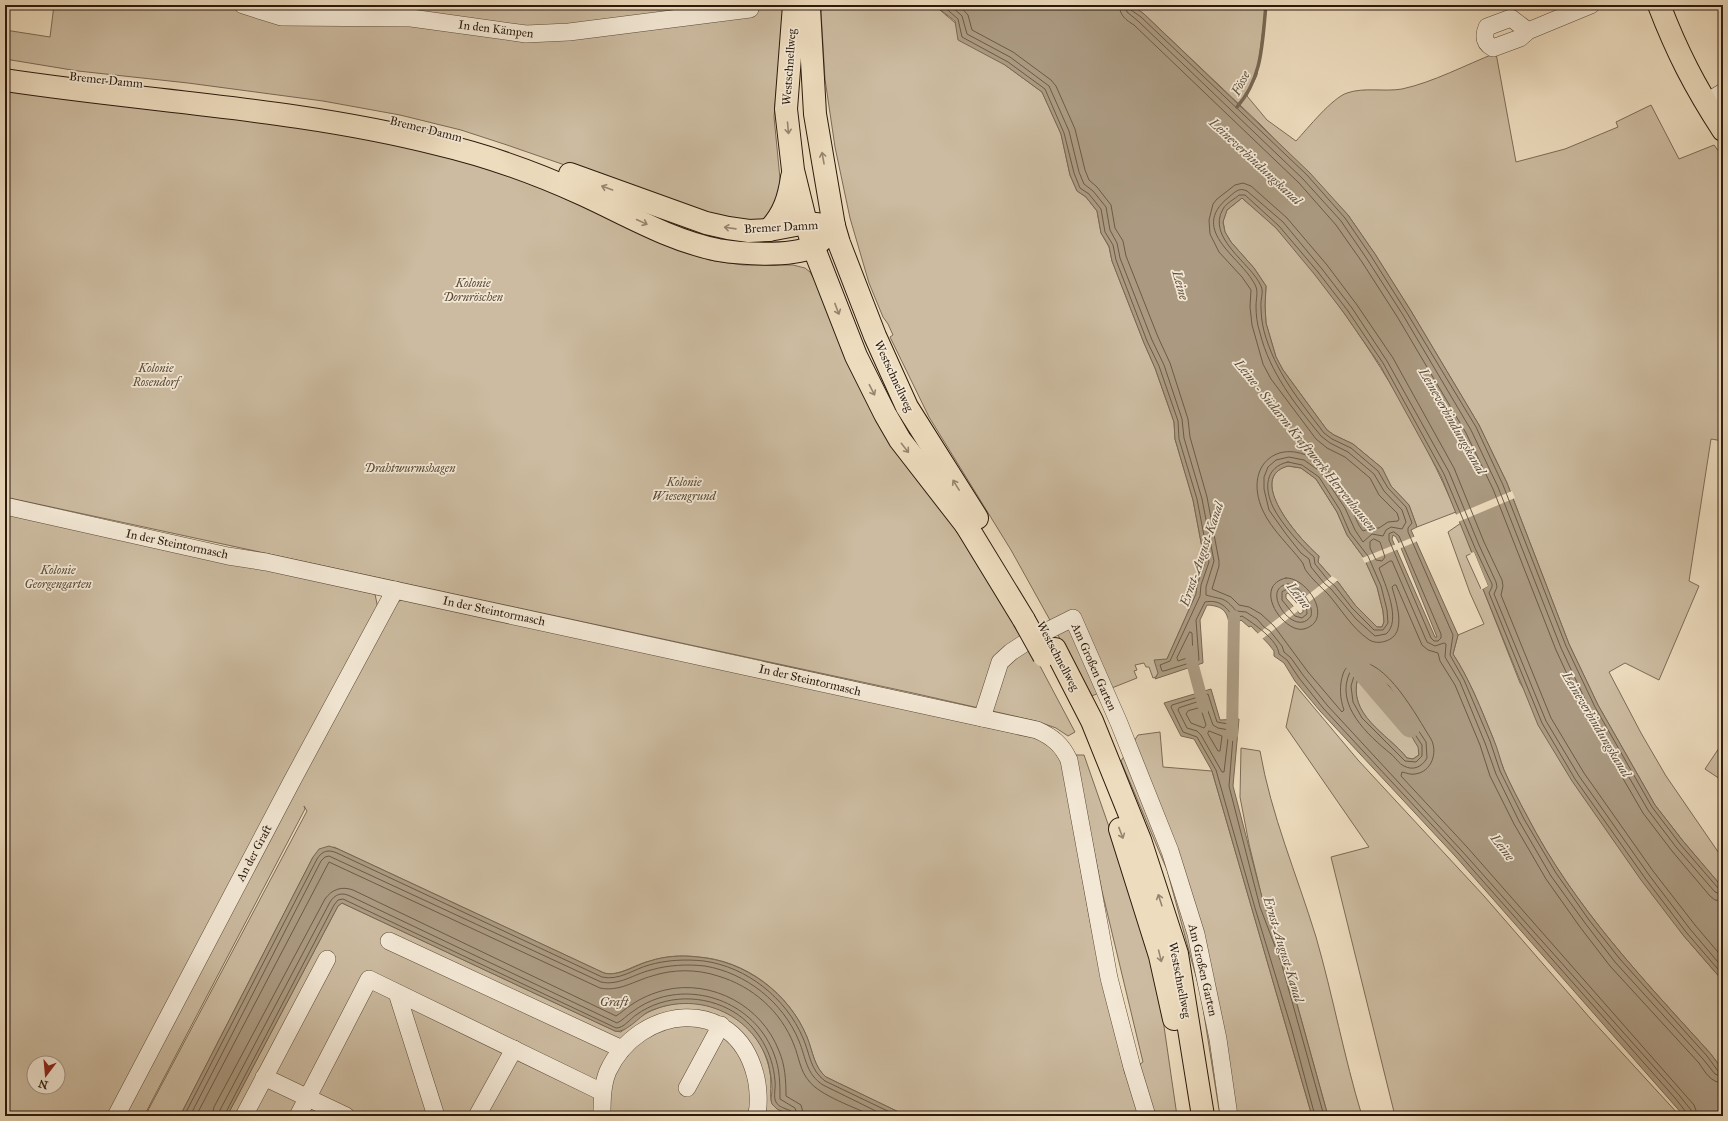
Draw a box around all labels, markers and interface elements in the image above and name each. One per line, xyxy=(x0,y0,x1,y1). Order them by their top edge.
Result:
street label: In den Kämpen xyxy=(458,17,535,41)
street label: Westschnellweg xyxy=(779,28,800,106)
water label: Fösse xyxy=(1228,67,1254,99)
street label: Bremer Damm xyxy=(68,69,144,91)
street label: Bremer Damm xyxy=(388,113,464,145)
water label: Leineverbindungskanal xyxy=(1205,114,1306,210)
one-way arrow xyxy=(784,121,791,134)
one-way arrow xyxy=(819,152,827,165)
one-way arrow xyxy=(602,183,614,191)
street label: Bremer Damm xyxy=(744,218,818,236)
one-way arrow xyxy=(636,219,648,226)
one-way arrow xyxy=(724,224,737,232)
water label: Leine xyxy=(1168,268,1192,303)
park label: Kolonie Dornröschen xyxy=(443,276,504,304)
one-way arrow xyxy=(833,303,841,315)
street label: Westschnellweg xyxy=(871,338,917,415)
water label: Leine - Südarm Kraftwerk Herrenhausen xyxy=(1230,355,1380,535)
park label: Kolonie Rosendorf xyxy=(132,361,182,389)
water label: Leineverbindungskanal xyxy=(1415,365,1490,479)
one-way arrow xyxy=(869,384,877,396)
one-way arrow xyxy=(901,442,910,453)
park label: Drahtwurmshagen xyxy=(365,461,456,475)
park label: Kolonie Wiesengrund xyxy=(652,475,716,503)
one-way arrow xyxy=(952,480,960,491)
water label: Ernst-August-Kanal xyxy=(1176,499,1228,610)
street label: In der Steintormasch xyxy=(125,526,230,562)
park label: Kolonie Georgengarten xyxy=(24,563,92,591)
water label: Leine xyxy=(1282,578,1314,613)
street label: In der Steintormasch xyxy=(442,593,547,629)
street label: Westschnellweg xyxy=(1033,619,1082,694)
street label: Am Großen Garten xyxy=(1068,620,1120,713)
street label: In der Steintormasch xyxy=(758,661,863,699)
water label: Leineverbindungskanal xyxy=(1558,668,1635,782)
street label: An der Graft xyxy=(233,822,275,884)
one-way arrow xyxy=(1118,826,1126,838)
water label: Leine xyxy=(1486,830,1518,865)
one-way arrow xyxy=(1156,894,1163,907)
water label: Ernst-August-Kanal xyxy=(1259,894,1307,1005)
street label: Am Großen Garten xyxy=(1185,921,1221,1018)
street label: Westschnellweg xyxy=(1165,941,1194,1020)
one-way arrow xyxy=(1157,950,1165,963)
water label: Graft xyxy=(600,994,629,1010)
north arrow xyxy=(26,1055,66,1095)
text: N xyxy=(36,1076,50,1092)

